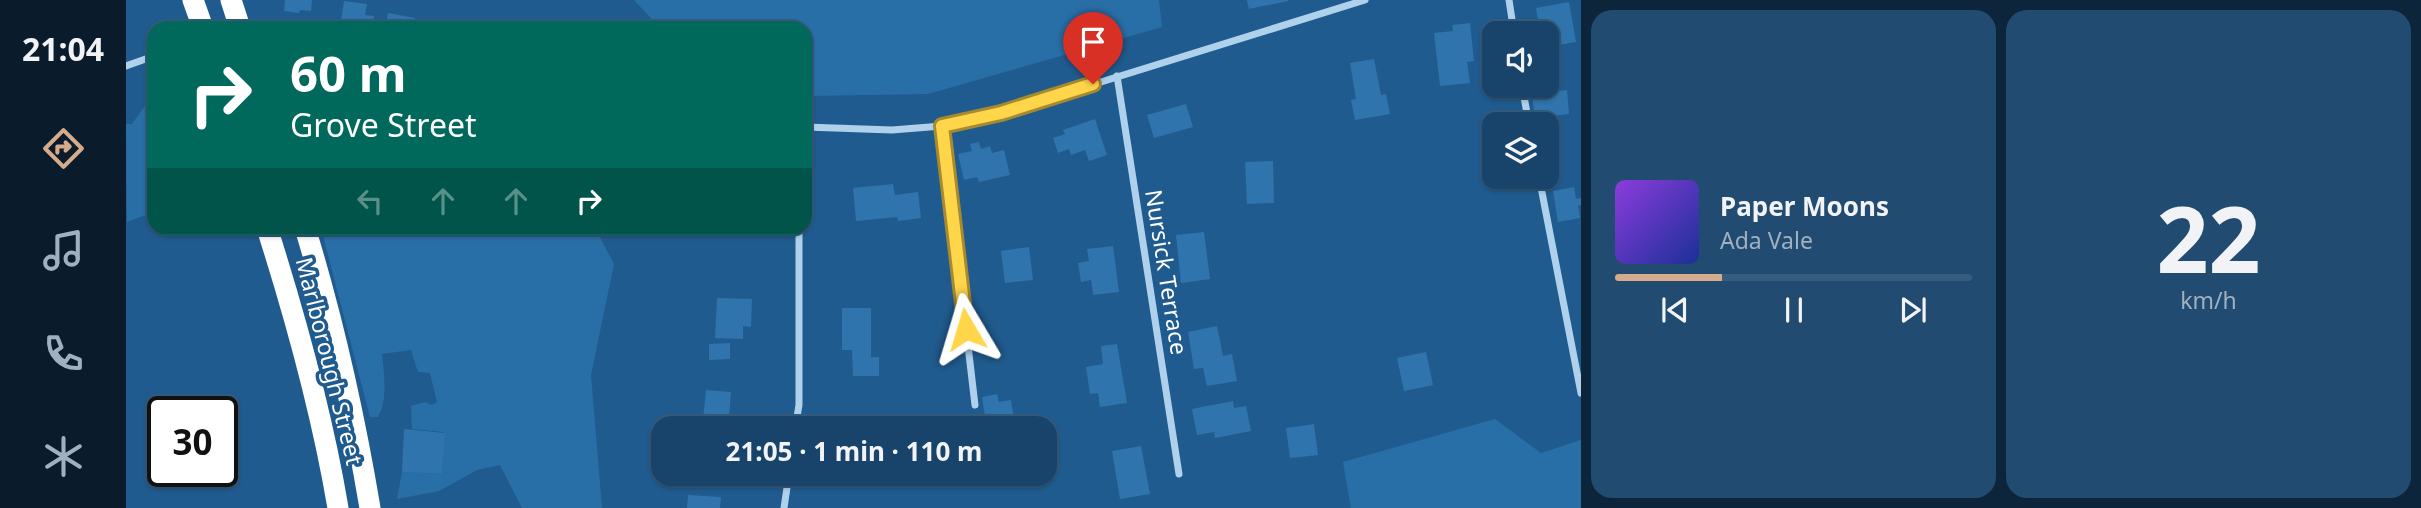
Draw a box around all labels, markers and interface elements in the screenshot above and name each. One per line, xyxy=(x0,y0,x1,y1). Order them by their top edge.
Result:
pin xyxy=(1063,12.0,1123,84)
map controls xyxy=(1482,21,1559,189)
button: sound xyxy=(1482,21,1559,98)
icon: arrive xyxy=(1074,23,1112,61)
text: 21:04 xyxy=(22,27,104,70)
text: 60 m xyxy=(290,40,407,106)
icon: right xyxy=(175,49,266,140)
text: Grove Street xyxy=(290,103,477,146)
button: layers xyxy=(1482,112,1559,189)
icon: directions xyxy=(39,124,88,173)
text: 22 xyxy=(2156,176,2261,300)
icon: left xyxy=(351,182,389,220)
icon: ahead xyxy=(424,182,462,220)
icon: ahead xyxy=(497,182,535,220)
icon: right xyxy=(570,182,608,220)
street label: Nursick Terrace xyxy=(1138,187,1196,357)
text: Paper Moons xyxy=(1720,188,1889,224)
text: Ada Vale xyxy=(1720,224,1813,256)
icon: music xyxy=(39,226,88,275)
street label: Marlborough Street xyxy=(289,254,371,468)
text: km/h xyxy=(2180,284,2237,316)
icon: previous xyxy=(1656,291,1694,329)
icon: pause xyxy=(1775,291,1813,329)
icon: next xyxy=(1894,291,1932,329)
position arrow xyxy=(929,292,1003,366)
icon: phone xyxy=(39,329,88,378)
speed limit sign: 30 xyxy=(147,396,238,487)
icon: climate xyxy=(39,432,88,481)
text: 21:05 · 1 min · 110 m xyxy=(726,433,982,469)

